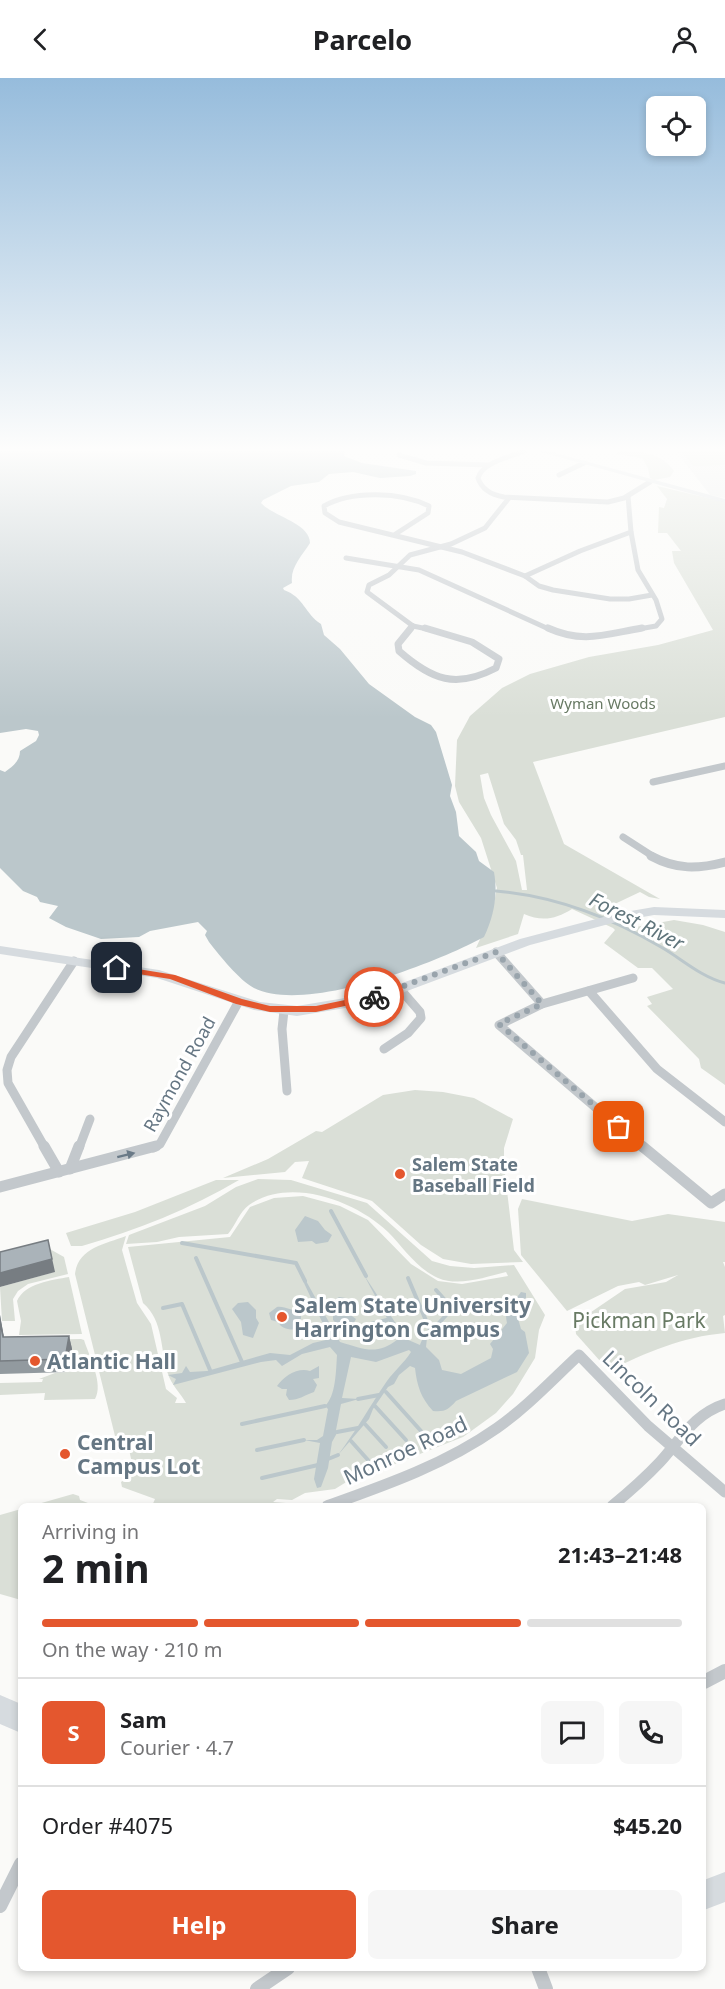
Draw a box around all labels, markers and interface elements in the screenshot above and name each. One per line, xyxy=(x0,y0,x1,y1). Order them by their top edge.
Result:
text: Parcelo xyxy=(313,21,412,58)
icon: back xyxy=(24,23,57,56)
icon: person xyxy=(668,23,701,56)
map controls xyxy=(646,96,706,156)
button: locate xyxy=(646,96,706,156)
park label: Wyman Woods xyxy=(550,693,656,713)
water label: Forest River xyxy=(585,886,690,957)
pin xyxy=(91,942,142,993)
icon: home xyxy=(100,951,133,984)
courier xyxy=(344,967,404,1027)
icon: bike xyxy=(358,981,391,1014)
street label: Raymond Road xyxy=(137,1012,221,1136)
pin xyxy=(593,1101,644,1152)
icon: bag xyxy=(602,1110,635,1143)
one-way arrow xyxy=(117,1149,135,1159)
place label: Salem State Baseball Field xyxy=(412,1152,535,1197)
marker: Salem State Baseball Field xyxy=(393,1167,407,1181)
place label: Salem State University Harrington Campus xyxy=(294,1291,531,1343)
park label: Pickman Park xyxy=(572,1306,707,1334)
marker: Salem State University Harrington Campus xyxy=(275,1310,289,1324)
street label: Lincoln Road xyxy=(597,1344,707,1452)
place label: Atlantic Hall xyxy=(47,1347,176,1375)
marker: Atlantic Hall xyxy=(28,1354,42,1368)
street label: Monroe Road xyxy=(339,1409,471,1491)
place label: Central Campus Lot xyxy=(77,1428,200,1480)
marker: Central Campus Lot xyxy=(58,1447,72,1461)
text: Arriving in xyxy=(42,1518,139,1545)
text: 21:43–21:48 xyxy=(558,1539,682,1569)
text: 2 min xyxy=(42,1541,149,1594)
text: On the way · 210 m xyxy=(42,1636,222,1663)
button: chat xyxy=(541,1701,604,1764)
button: phone xyxy=(619,1701,682,1764)
text: Sam xyxy=(120,1704,167,1734)
text: S xyxy=(67,1717,80,1747)
text: Courier · 4.7 xyxy=(120,1734,234,1761)
text: Order #4075 xyxy=(42,1810,173,1840)
text: $45.20 xyxy=(613,1810,682,1840)
button: Help xyxy=(42,1890,356,1959)
button: Share xyxy=(368,1890,682,1959)

